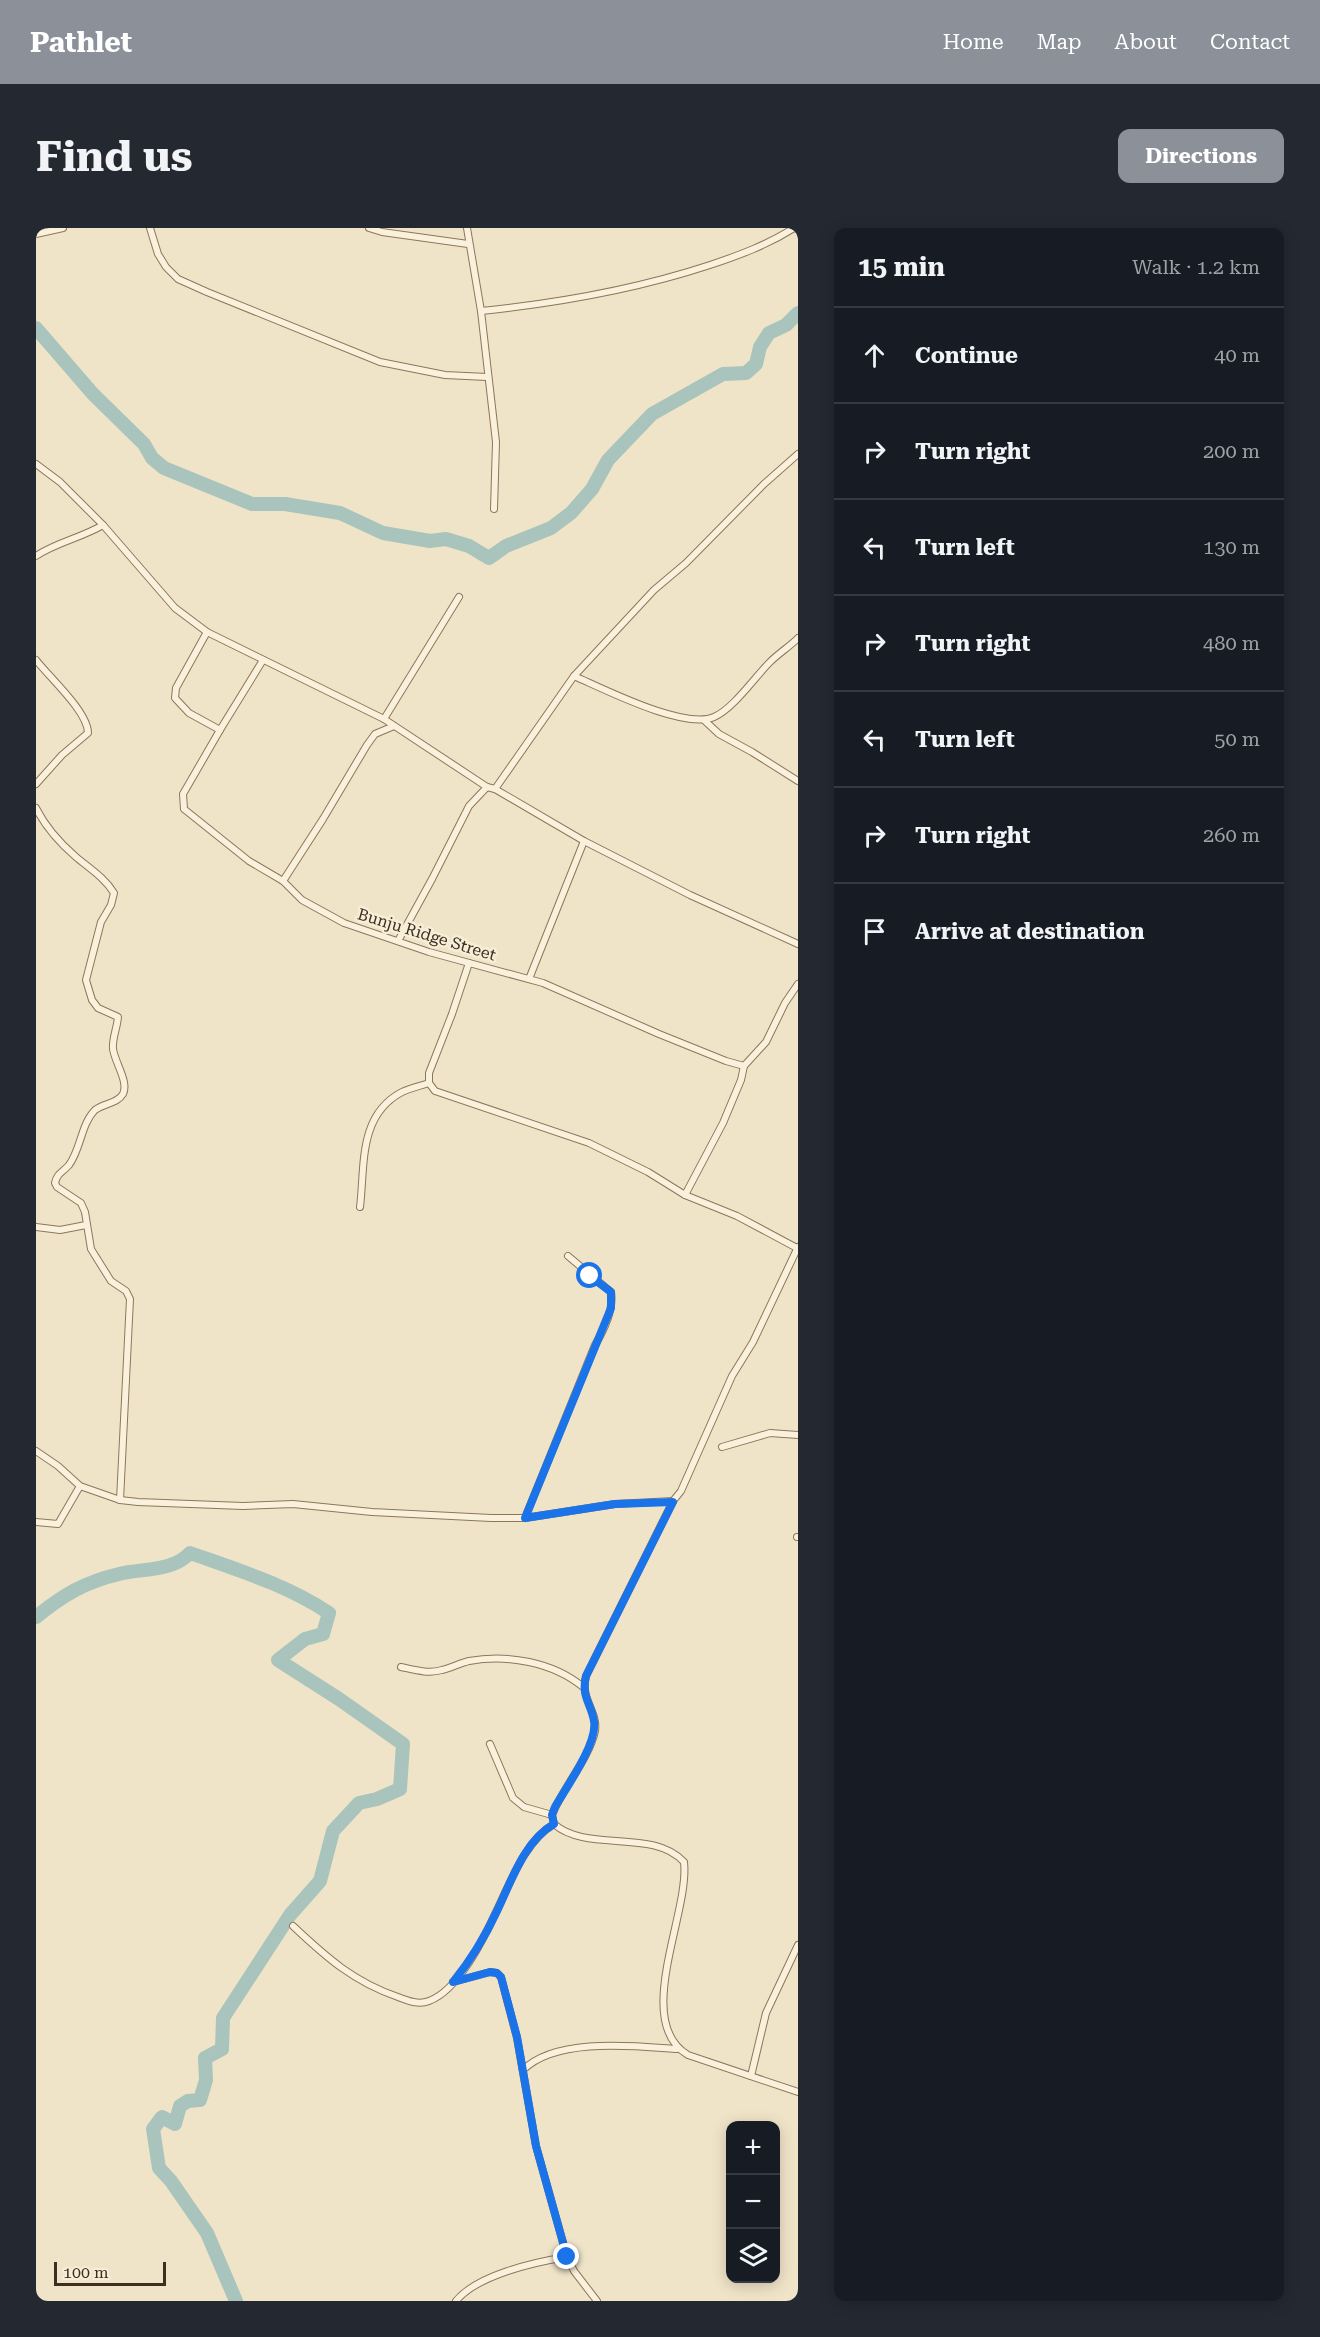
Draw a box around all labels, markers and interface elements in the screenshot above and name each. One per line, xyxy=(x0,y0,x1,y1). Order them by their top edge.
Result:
text: Pathlet xyxy=(30,26,132,59)
text: Home xyxy=(943,30,1004,54)
text: Map xyxy=(1037,30,1082,54)
text: About xyxy=(1115,30,1177,54)
text: Contact xyxy=(1210,30,1290,54)
button: Directions xyxy=(1118,129,1284,183)
text: Find us xyxy=(36,132,193,181)
text: 15 min xyxy=(858,252,945,282)
text: Walk · 1.2 km xyxy=(1132,255,1260,279)
icon: ahead xyxy=(858,339,891,372)
text: Continue xyxy=(915,343,1018,368)
text: 40 m xyxy=(1214,343,1260,367)
icon: right xyxy=(858,435,891,468)
text: Turn right xyxy=(915,439,1030,464)
text: 200 m xyxy=(1203,439,1260,463)
icon: left xyxy=(858,531,891,564)
text: Turn left xyxy=(915,535,1015,560)
text: 130 m xyxy=(1203,535,1260,559)
icon: right xyxy=(858,627,891,660)
text: Turn right xyxy=(915,631,1030,656)
text: 480 m xyxy=(1203,631,1260,655)
icon: left xyxy=(858,723,891,756)
text: Turn left xyxy=(915,727,1015,752)
text: 50 m xyxy=(1214,727,1260,751)
icon: right xyxy=(858,819,891,852)
text: Turn right xyxy=(915,823,1030,848)
text: 260 m xyxy=(1203,823,1260,847)
street label: Bunju Ridge Street xyxy=(355,904,498,965)
icon: arrive xyxy=(858,915,891,948)
text: Arrive at destination xyxy=(915,919,1144,944)
route start xyxy=(576,1262,602,1288)
map controls xyxy=(726,2121,780,2283)
button: + xyxy=(726,2121,780,2175)
button: − xyxy=(726,2175,780,2229)
button: layers xyxy=(726,2229,780,2283)
route end xyxy=(553,2243,579,2269)
scale bar xyxy=(54,2259,166,2286)
text: 100 m xyxy=(63,2263,109,2282)

